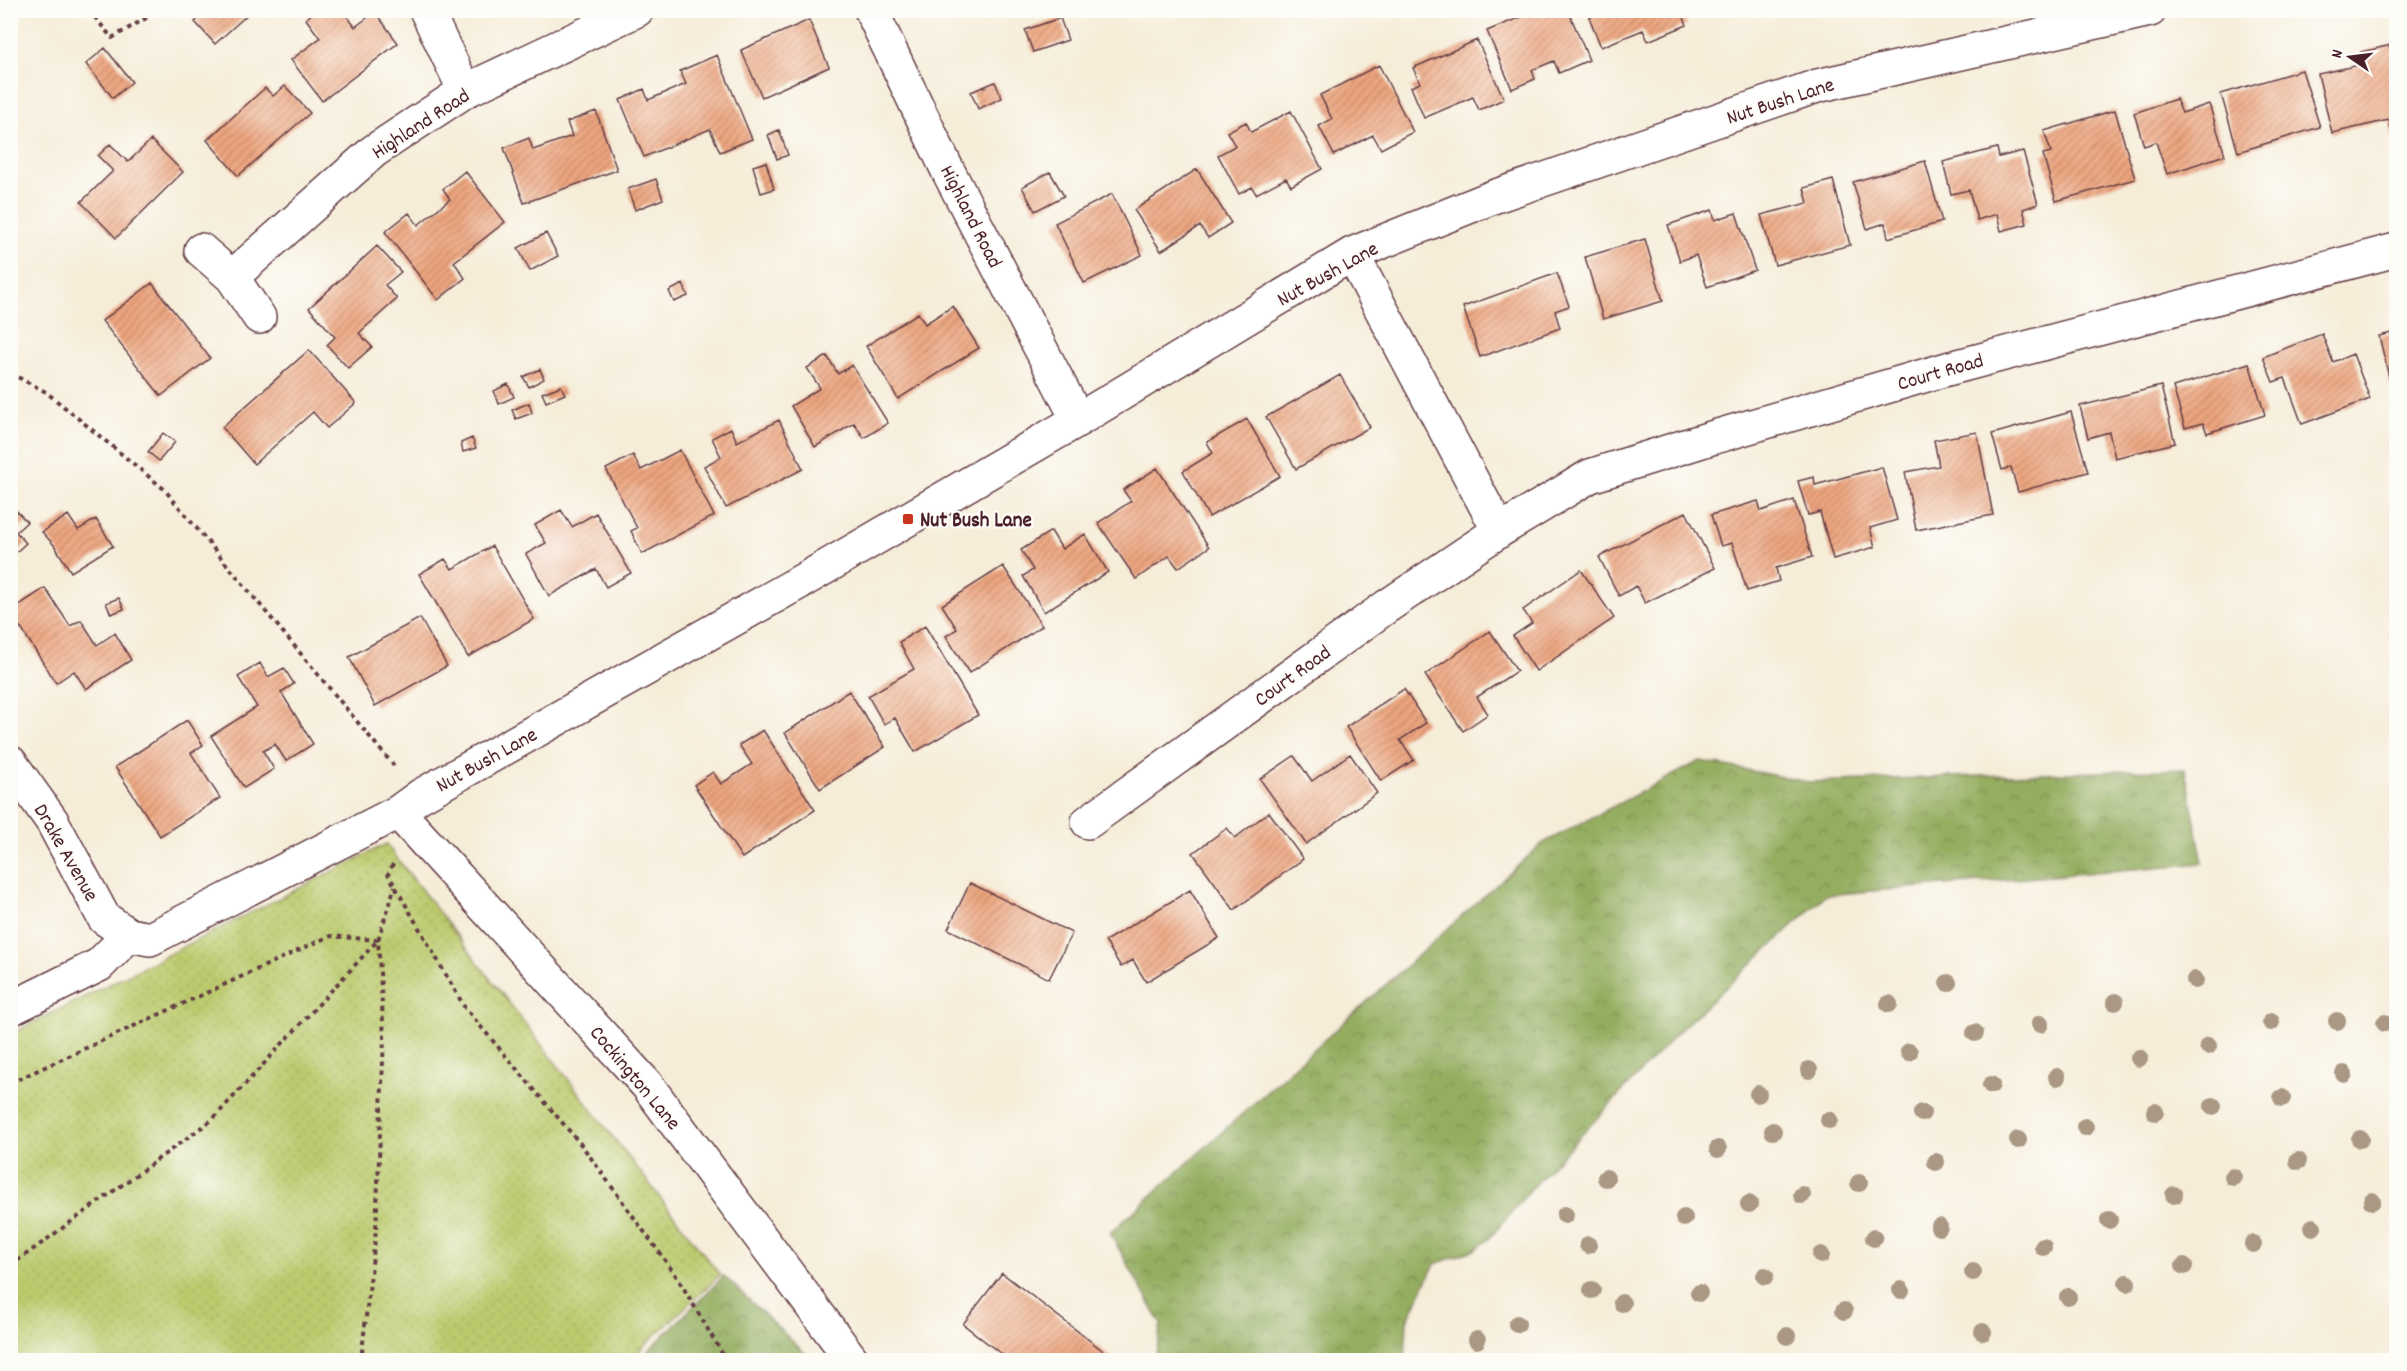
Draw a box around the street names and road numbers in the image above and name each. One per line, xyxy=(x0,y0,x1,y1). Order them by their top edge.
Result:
street label: Nut Bush Lane xyxy=(1723,71,1839,134)
street label: Highland Road xyxy=(367,82,477,169)
street label: Highland Road xyxy=(931,161,1008,274)
street label: Nut Bush Lane xyxy=(1272,235,1385,316)
street label: Court Road xyxy=(1894,347,1987,400)
street label: Court Road xyxy=(1249,639,1338,716)
street label: Nut Bush Lane xyxy=(431,721,544,802)
street label: Drake Avenue xyxy=(24,799,105,908)
street label: Cockington Lane xyxy=(581,1020,686,1138)

